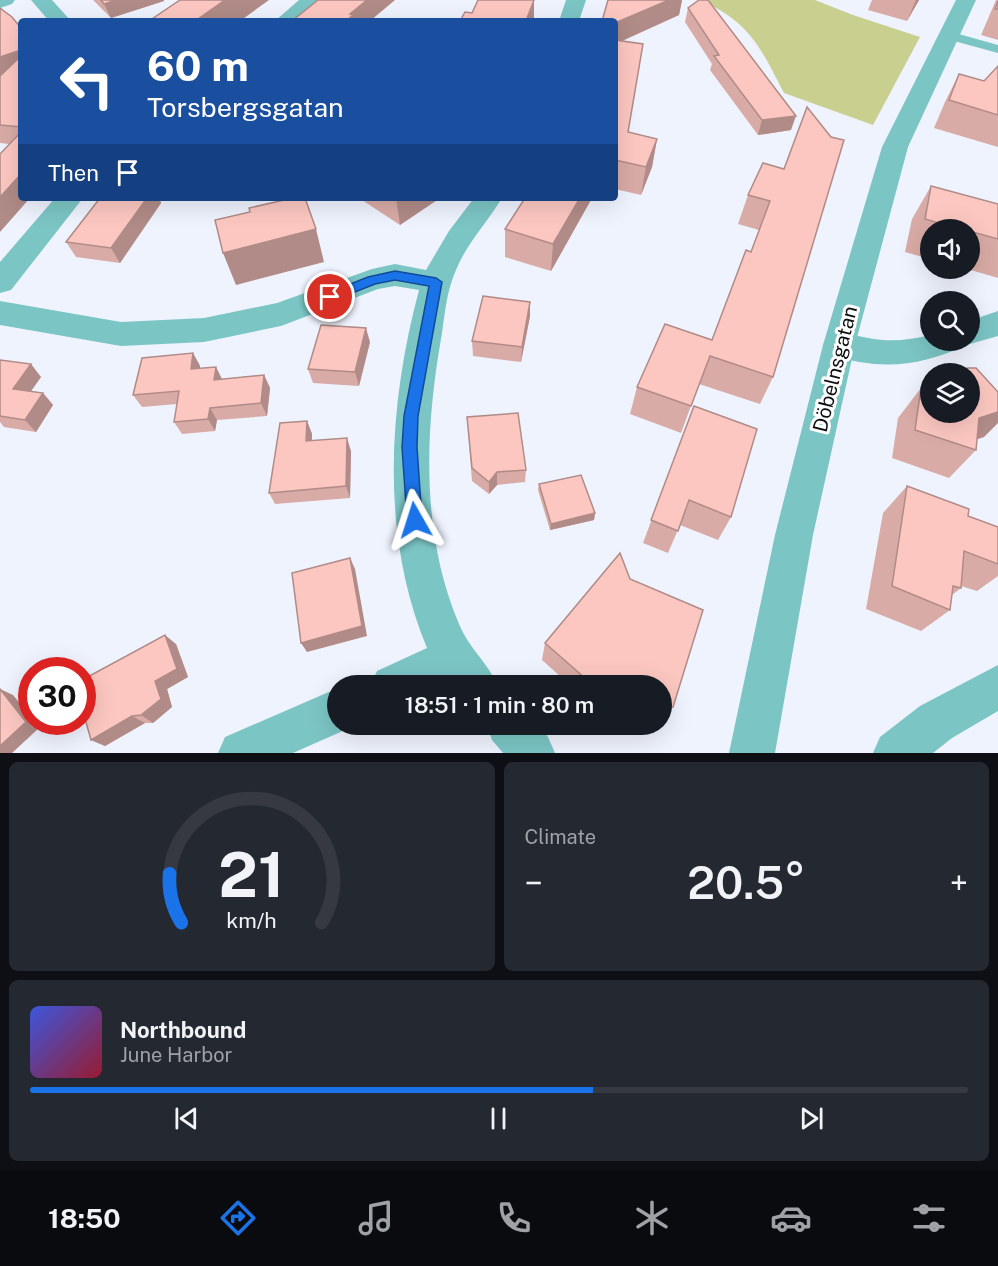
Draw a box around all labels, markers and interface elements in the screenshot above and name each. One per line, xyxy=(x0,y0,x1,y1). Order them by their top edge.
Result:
text: 60 m xyxy=(147,41,249,90)
icon: left xyxy=(48,42,126,120)
text: Torsbergsgatan xyxy=(147,91,344,123)
icon: arrive xyxy=(111,156,144,189)
text: Then xyxy=(48,160,99,186)
map controls xyxy=(920,219,980,423)
button: sound xyxy=(920,219,980,279)
pin xyxy=(304,271,355,322)
icon: arrive xyxy=(313,280,346,313)
button: search xyxy=(920,291,980,351)
street label: Döbelnsgatan xyxy=(808,303,862,435)
button: layers xyxy=(920,363,980,423)
position arrow xyxy=(383,488,447,552)
speed limit sign: 30 xyxy=(18,657,96,735)
text: 18:51 · 1 min · 80 m xyxy=(405,692,594,718)
text: Climate xyxy=(525,825,596,849)
text: 21 xyxy=(219,838,285,911)
text: 20.5° xyxy=(687,856,805,909)
text: − xyxy=(525,864,543,902)
text: + xyxy=(950,864,968,902)
text: km/h xyxy=(227,909,277,934)
text: Northbound xyxy=(120,1017,246,1043)
text: June Harbor xyxy=(120,1043,232,1067)
icon: previous xyxy=(170,1102,203,1135)
icon: pause xyxy=(482,1102,515,1135)
icon: next xyxy=(795,1102,828,1135)
icon: directions xyxy=(217,1197,259,1239)
icon: music xyxy=(355,1197,397,1239)
icon: phone xyxy=(493,1197,535,1239)
icon: climate xyxy=(631,1197,673,1239)
icon: car xyxy=(770,1197,812,1239)
icon: filters xyxy=(908,1197,950,1239)
text: 18:50 xyxy=(48,1202,121,1234)

